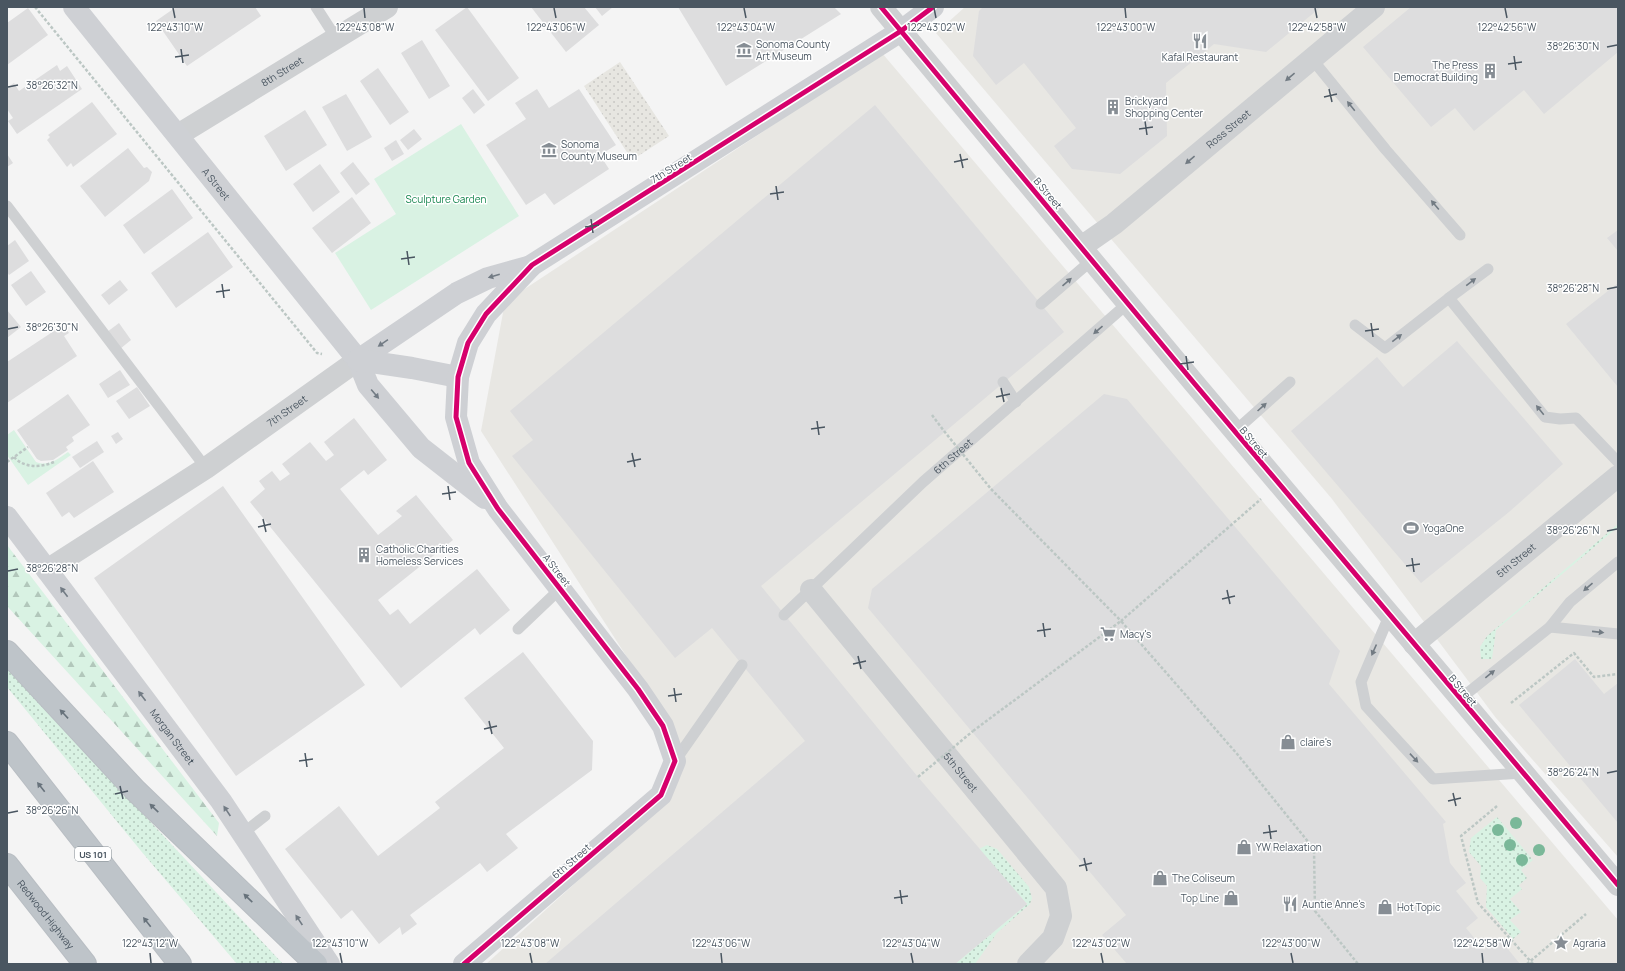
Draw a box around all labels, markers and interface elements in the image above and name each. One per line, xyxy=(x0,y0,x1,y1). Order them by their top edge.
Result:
text: 122°43'10"W xyxy=(147,20,204,34)
text: 122°43'08"W xyxy=(336,20,395,34)
text: 122°43'06"W xyxy=(527,20,586,34)
text: 122°43'04"W xyxy=(717,20,776,34)
text: 122°43'02"W xyxy=(907,20,966,34)
text: 122°43'00"W xyxy=(1097,20,1156,34)
text: 122°42'58"W xyxy=(1288,20,1347,34)
text: 122°42'56"W xyxy=(1478,20,1537,34)
restaurant icon: Kafal Restaurant xyxy=(1191,32,1209,50)
place label: Sonoma County Art Museum xyxy=(756,37,831,63)
text: 38°26'30"N xyxy=(1547,39,1599,53)
museum icon: Sonoma County Art Museum xyxy=(735,41,753,59)
place label: Kafal Restaurant xyxy=(1162,50,1238,64)
street label: 8th Street xyxy=(258,53,306,90)
place label: The Press Democrat Building xyxy=(1394,58,1478,84)
building icon: The Press Democrat Building xyxy=(1481,62,1499,80)
one-way arrow xyxy=(1285,73,1295,82)
text: 38°26'32"N xyxy=(26,78,78,92)
place label: Brickyard Shopping Center xyxy=(1125,94,1203,120)
building icon: Brickyard Shopping Center xyxy=(1104,98,1122,116)
one-way arrow xyxy=(1347,100,1356,111)
street label: Ross Street xyxy=(1203,106,1254,151)
place label: Sonoma County Museum xyxy=(561,137,637,163)
museum icon: Sonoma County Museum xyxy=(540,141,558,159)
street label: 7th Street xyxy=(648,150,694,186)
one-way arrow xyxy=(1185,156,1196,165)
street label: A Street xyxy=(199,165,234,203)
street label: B Street xyxy=(1031,174,1065,212)
park label: Sculpture Garden xyxy=(406,192,486,206)
one-way arrow xyxy=(1430,200,1439,211)
one-way arrow xyxy=(488,273,500,279)
one-way arrow xyxy=(1061,278,1072,287)
one-way arrow xyxy=(1465,278,1476,286)
text: 38°26'28"N xyxy=(1547,281,1599,295)
text: 38°26'30"N xyxy=(26,320,78,334)
one-way arrow xyxy=(1093,325,1103,334)
one-way arrow xyxy=(1392,334,1402,342)
one-way arrow xyxy=(377,339,389,346)
one-way arrow xyxy=(371,389,380,399)
street label: 7th Street xyxy=(264,391,310,430)
one-way arrow xyxy=(1257,402,1267,412)
one-way arrow xyxy=(1536,405,1545,416)
street label: B Street xyxy=(1237,423,1271,461)
street label: 6th Street xyxy=(930,435,975,477)
sports icon: YogaOne xyxy=(1402,519,1420,537)
place label: YogaOne xyxy=(1423,521,1464,535)
text: 38°26'26"N xyxy=(1547,523,1599,537)
street label: 5th Street xyxy=(1493,540,1539,580)
place label: Catholic Charities Homeless Services xyxy=(376,542,463,568)
building icon: Catholic Charities Homeless Services xyxy=(355,546,373,564)
street label: A Street xyxy=(540,551,574,589)
text: 38°26'28"N xyxy=(26,561,78,575)
one-way arrow xyxy=(1583,582,1594,591)
one-way arrow xyxy=(60,587,68,597)
supermarket icon: Macy's xyxy=(1099,625,1117,643)
place label: Macy's xyxy=(1120,627,1151,641)
one-way arrow xyxy=(1592,629,1604,635)
one-way arrow xyxy=(1370,644,1377,656)
one-way arrow xyxy=(1484,670,1495,679)
street label: B Street xyxy=(1446,671,1480,709)
one-way arrow xyxy=(138,691,146,701)
street label: Morgan Street xyxy=(147,706,198,767)
one-way arrow xyxy=(60,709,69,719)
shop icon: claire's xyxy=(1279,733,1297,751)
place label: claire's xyxy=(1300,735,1332,749)
street label: 5th Street xyxy=(940,750,981,795)
one-way arrow xyxy=(1410,753,1419,763)
text: 38°26'24"N xyxy=(1547,765,1599,779)
one-way arrow xyxy=(37,781,45,792)
text: 38°26'26"N xyxy=(26,803,78,817)
one-way arrow xyxy=(149,803,159,813)
one-way arrow xyxy=(224,806,231,817)
shop icon: YW Relaxation xyxy=(1235,838,1253,856)
street label: 6th Street xyxy=(548,840,594,882)
place label: YW Relaxation xyxy=(1256,840,1322,854)
road number: US 101 xyxy=(75,847,111,861)
shop icon: The Coliseum xyxy=(1151,869,1169,887)
place label: The Coliseum xyxy=(1172,871,1235,885)
street label: Redwood Highway xyxy=(14,877,78,953)
shop icon: Top Line xyxy=(1222,889,1240,907)
place label: Top Line xyxy=(1181,891,1219,905)
one-way arrow xyxy=(243,893,253,903)
restaurant icon: Auntie Anne's xyxy=(1281,895,1299,913)
place label: Auntie Anne's xyxy=(1302,897,1365,911)
shop icon: Hot Topic xyxy=(1376,898,1394,916)
place label: Hot Topic xyxy=(1397,900,1441,914)
one-way arrow xyxy=(296,914,303,926)
one-way arrow xyxy=(143,917,151,928)
place icon: Agraria xyxy=(1552,934,1570,952)
text: 122°43'12"W xyxy=(122,936,179,950)
text: 122°43'10"W xyxy=(312,936,369,950)
text: 122°43'08"W xyxy=(501,936,560,950)
text: 122°43'06"W xyxy=(692,936,751,950)
text: 122°43'04"W xyxy=(882,936,941,950)
text: 122°43'02"W xyxy=(1072,936,1131,950)
text: 122°43'00"W xyxy=(1262,936,1321,950)
text: 122°42'58"W xyxy=(1453,936,1512,950)
place label: Agraria xyxy=(1573,936,1606,950)

